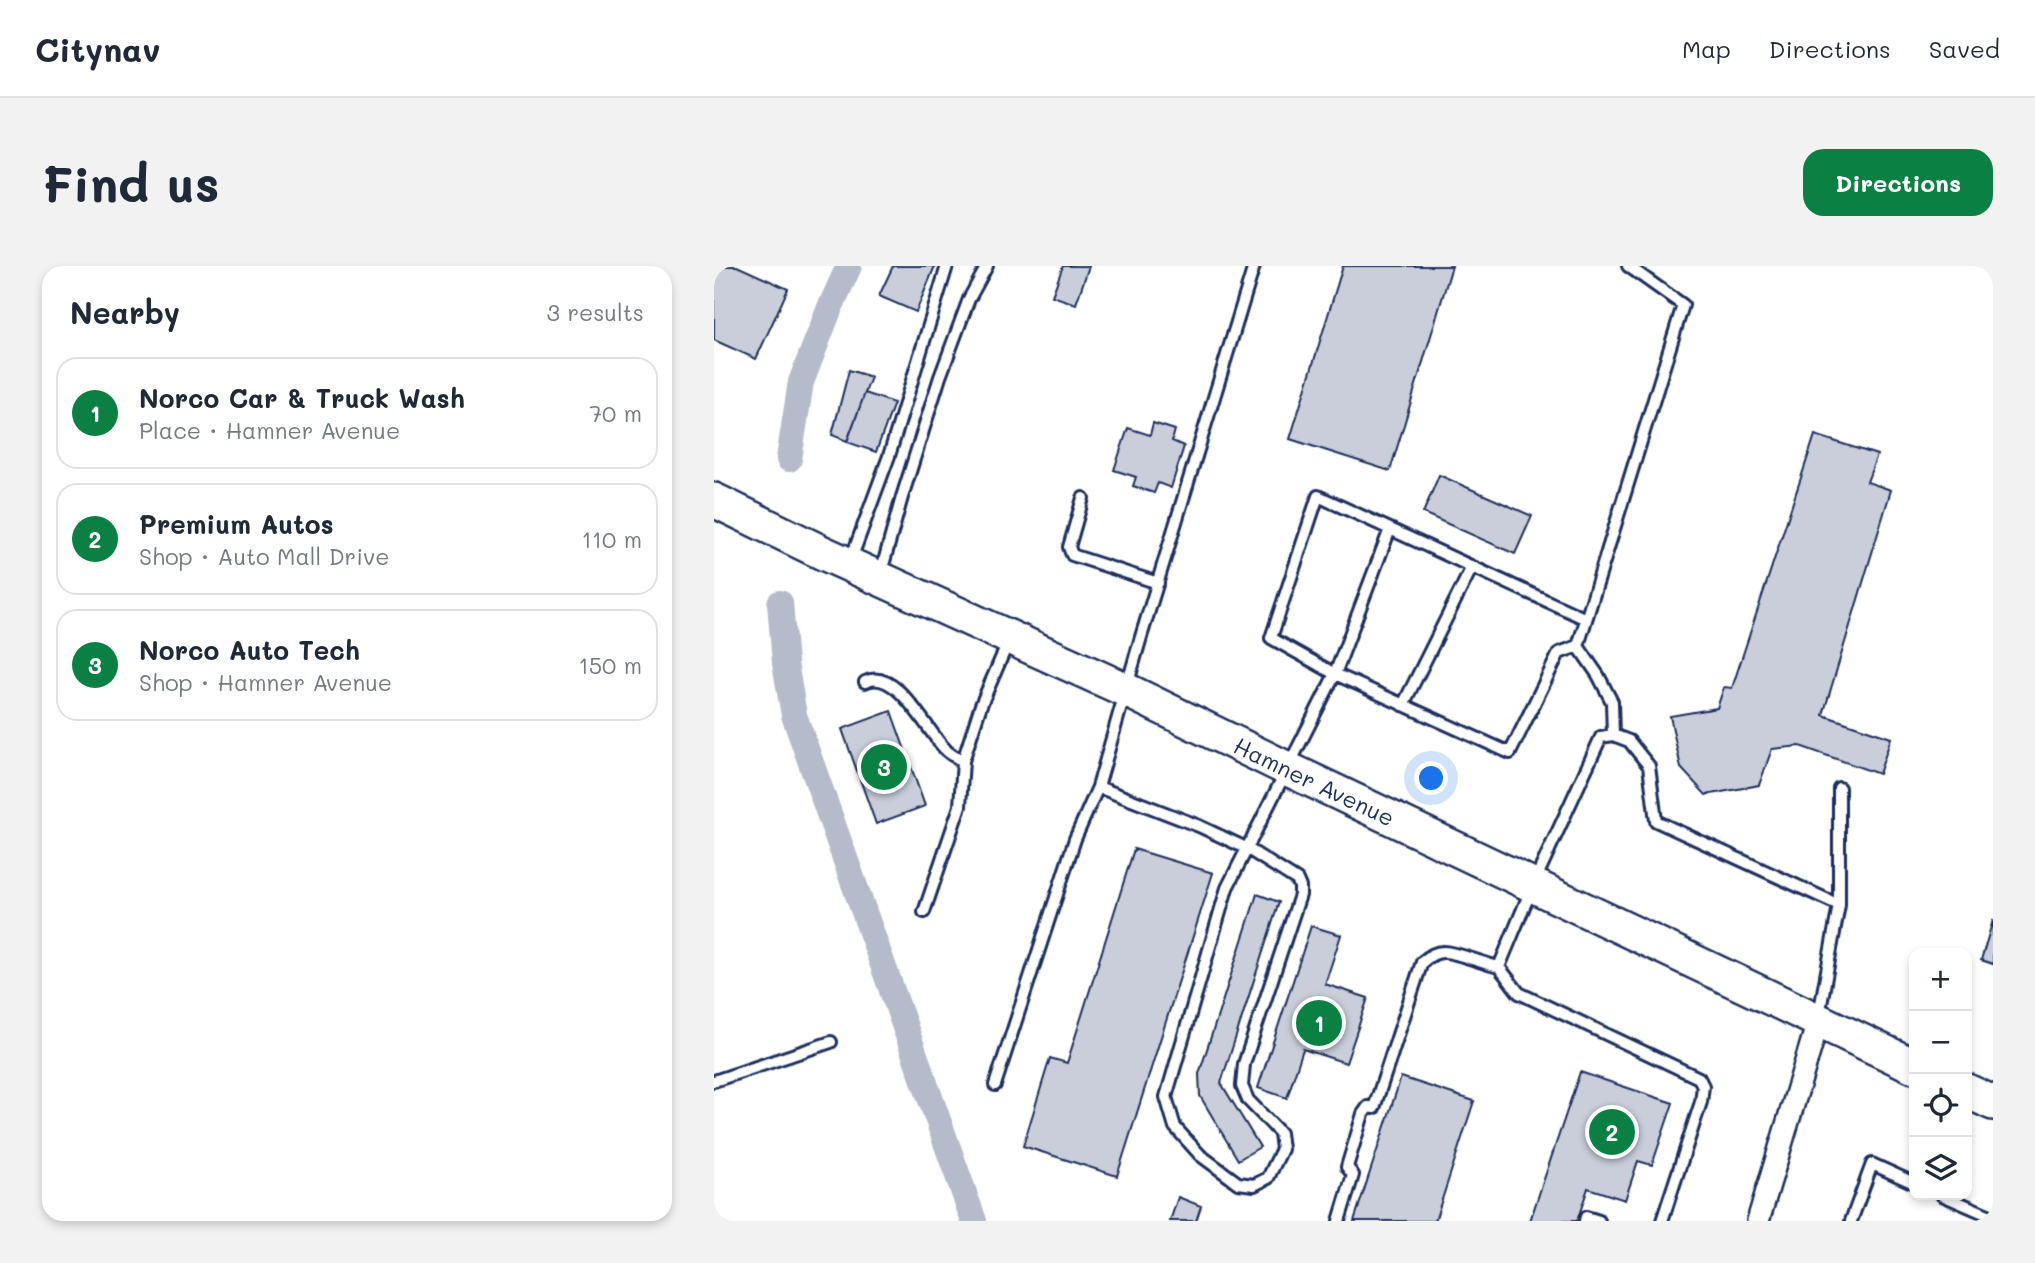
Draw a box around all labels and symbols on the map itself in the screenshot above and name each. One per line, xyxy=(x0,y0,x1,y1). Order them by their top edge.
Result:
street label: Hamner Avenue xyxy=(1229,730,1400,832)
pin: 3 xyxy=(861,741,907,793)
your location xyxy=(1414,761,1448,795)
pin: 1 xyxy=(1296,997,1342,1049)
pin: 2 xyxy=(1589,1106,1635,1158)

